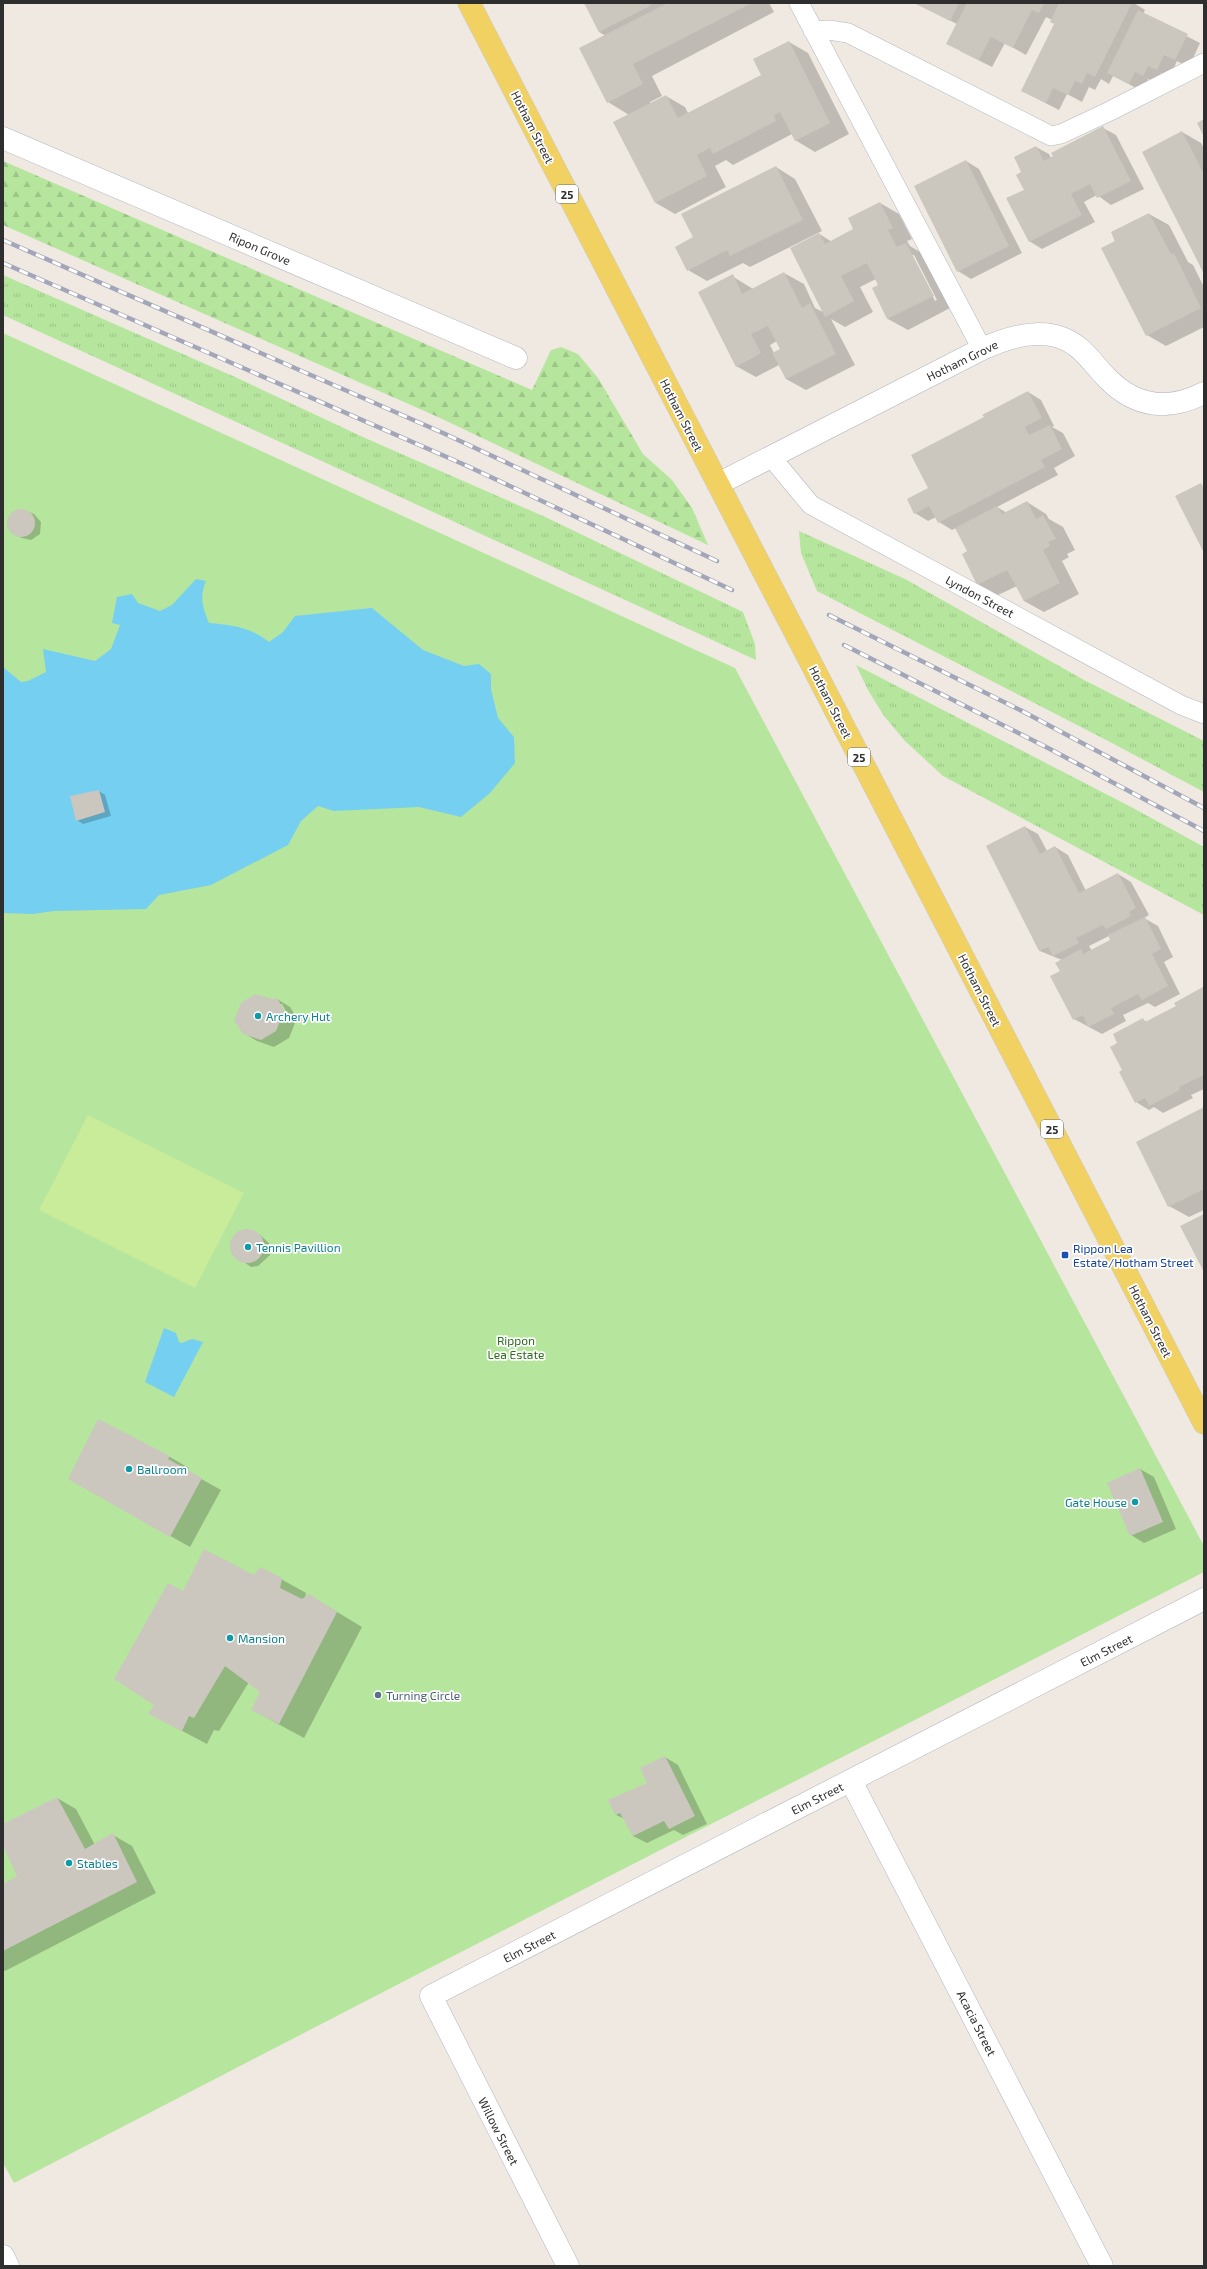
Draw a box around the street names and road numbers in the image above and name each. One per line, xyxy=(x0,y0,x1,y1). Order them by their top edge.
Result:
street label: Hotham Street xyxy=(509,88,557,166)
road number: 25 xyxy=(556,185,578,203)
street label: Ripon Grove xyxy=(227,229,293,267)
street label: Hotham Grove xyxy=(924,337,1000,383)
street label: Hotham Street xyxy=(658,376,706,454)
street label: Lyndon Street xyxy=(943,572,1017,620)
street label: Hotham Street xyxy=(807,663,855,741)
road number: 25 xyxy=(848,748,870,766)
street label: Hotham Street xyxy=(956,951,1004,1029)
road number: 25 xyxy=(1041,1120,1063,1138)
street label: Hotham Street xyxy=(1127,1282,1175,1360)
street label: Elm Street xyxy=(1078,1631,1135,1669)
street label: Elm Street xyxy=(789,1779,846,1817)
street label: Elm Street xyxy=(501,1927,558,1965)
street label: Acacia Street xyxy=(955,1988,1000,2058)
street label: Willow Street xyxy=(476,2095,522,2167)

